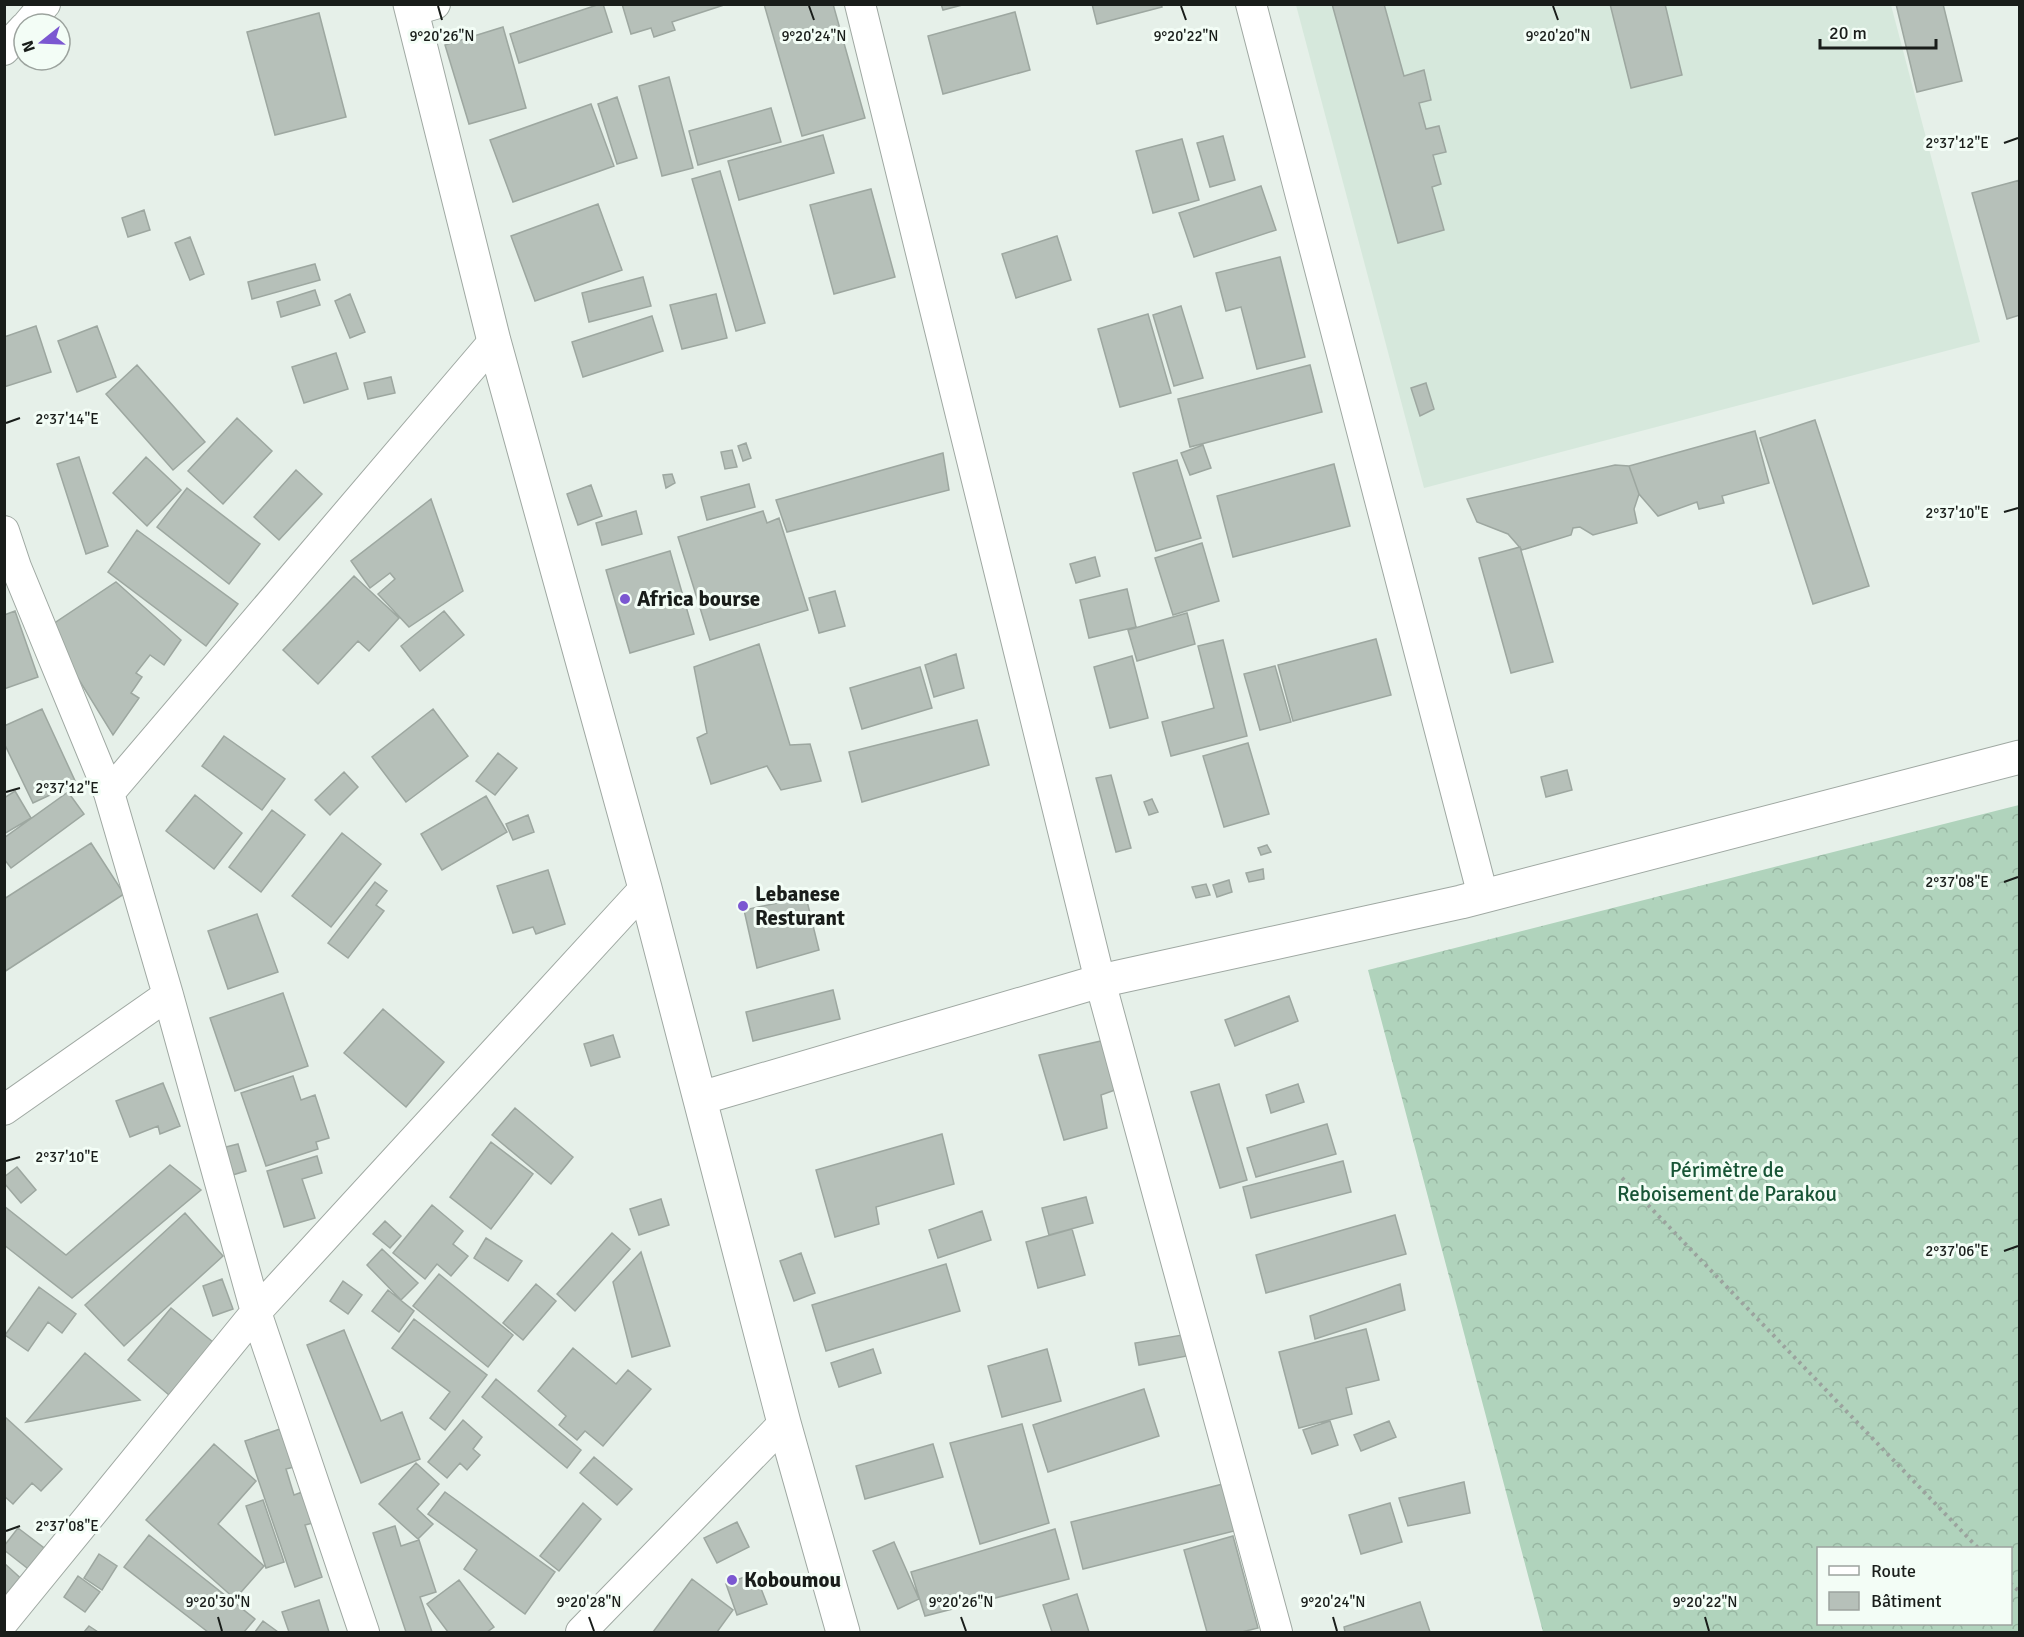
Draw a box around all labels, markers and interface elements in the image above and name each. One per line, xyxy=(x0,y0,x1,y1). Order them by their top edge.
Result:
north arrow xyxy=(12,12,72,72)
scale bar xyxy=(1820,12,1936,50)
text: 20 m xyxy=(1829,22,1867,44)
text: 9°20'26"N xyxy=(409,27,475,45)
text: 9°20'24"N xyxy=(781,27,847,45)
text: 9°20'22"N xyxy=(1153,27,1219,45)
text: 9°20'20"N xyxy=(1525,27,1591,45)
text: N xyxy=(17,38,40,55)
text: 2°37'12"E xyxy=(1925,134,1989,152)
text: 2°37'14"E xyxy=(35,410,99,428)
text: 2°37'10"E xyxy=(1925,504,1989,522)
place label: Africa bourse xyxy=(637,586,760,612)
marker: Africa bourse xyxy=(618,592,632,606)
text: 2°37'12"E xyxy=(35,779,99,797)
text: 2°37'08"E xyxy=(1925,873,1989,891)
place label: Lebanese Resturant xyxy=(755,881,845,931)
marker: Lebanese Resturant xyxy=(736,899,750,913)
text: 2°37'10"E xyxy=(35,1148,99,1166)
park label: Périmètre de Reboisement de Parakou xyxy=(1617,1157,1837,1207)
text: 2°37'06"E xyxy=(1925,1242,1989,1260)
text: 2°37'08"E xyxy=(35,1517,99,1535)
legend xyxy=(1817,1547,2012,1625)
text: Route xyxy=(1871,1560,1916,1582)
place label: Koboumou xyxy=(744,1567,841,1593)
marker: Koboumou xyxy=(725,1573,739,1587)
text: Bâtiment xyxy=(1871,1590,1942,1612)
text: 9°20'30"N xyxy=(185,1593,251,1611)
text: 9°20'28"N xyxy=(556,1593,622,1611)
text: 9°20'26"N xyxy=(928,1593,994,1611)
text: 9°20'24"N xyxy=(1300,1593,1366,1611)
text: 9°20'22"N xyxy=(1672,1593,1738,1611)

